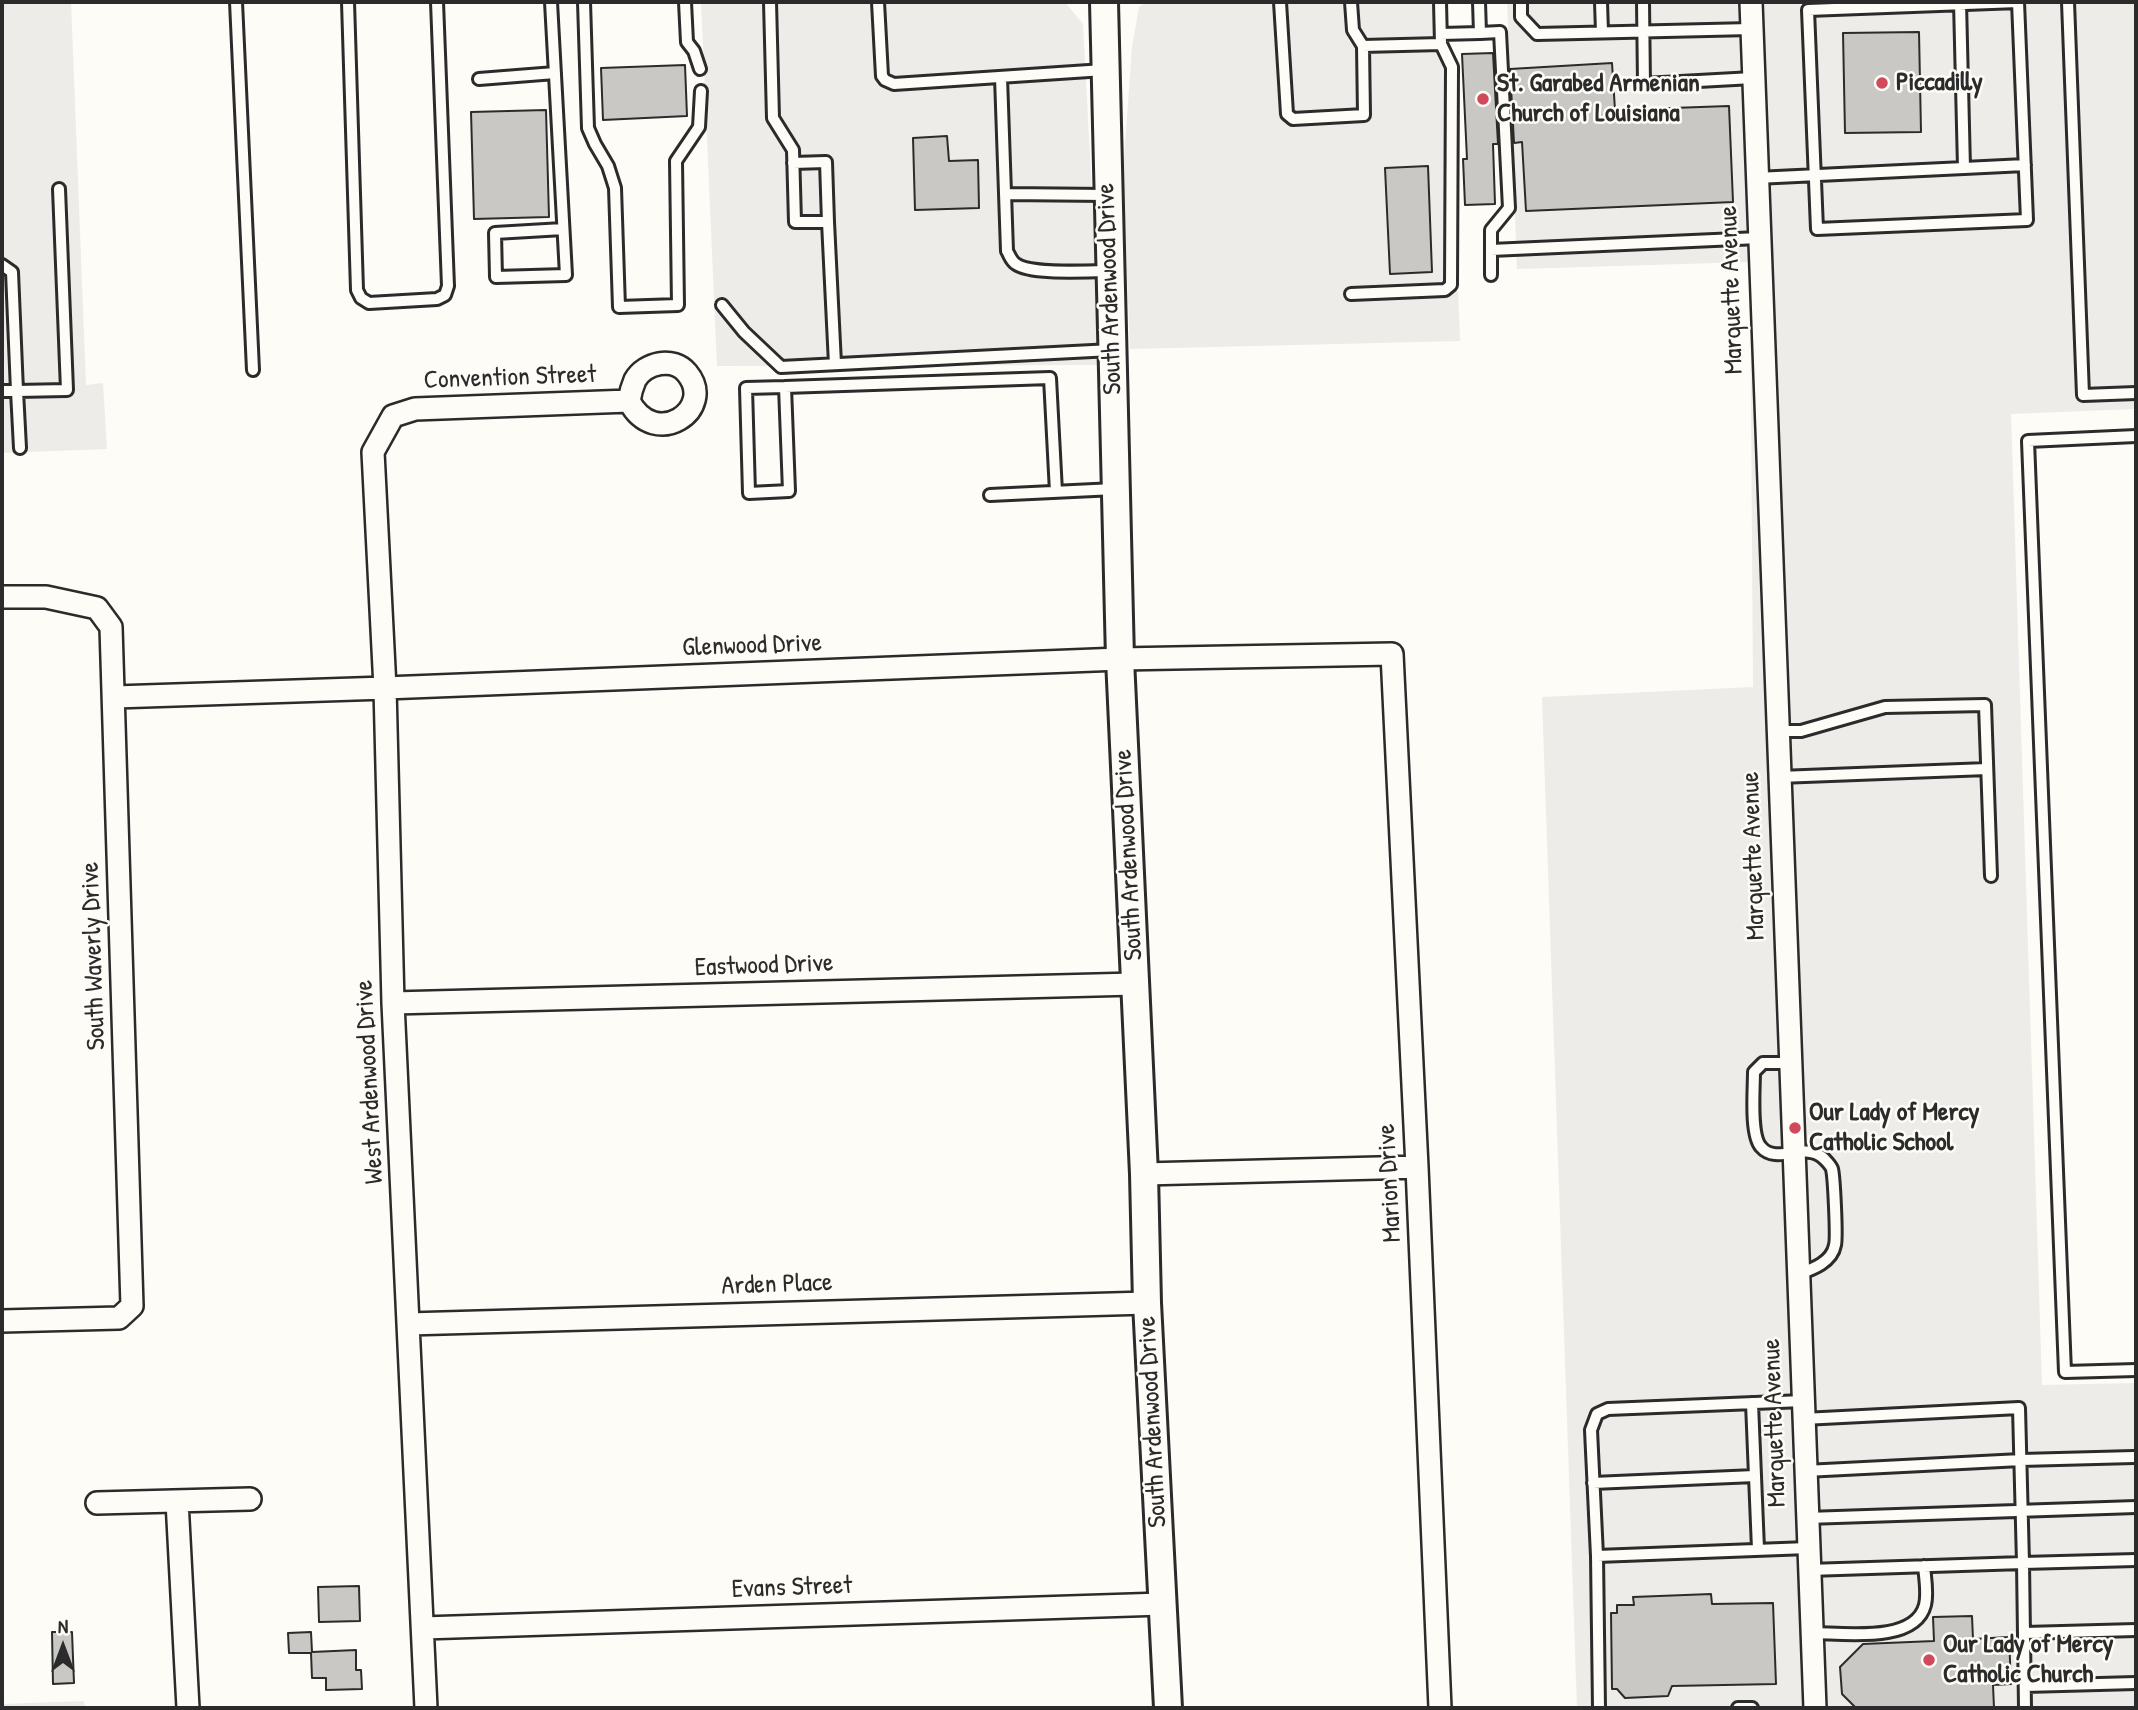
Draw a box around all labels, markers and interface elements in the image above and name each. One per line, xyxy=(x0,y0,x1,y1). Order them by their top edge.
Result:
place label: Piccadilly xyxy=(1896,67,1983,99)
place label: St. Garabed Armenian Church of Louisiana xyxy=(1497,68,1700,130)
marker: Piccadilly xyxy=(1874,75,1890,91)
marker: St. Garabed Armenian Church of Louisiana xyxy=(1475,91,1491,107)
street label: South Ardenwood Drive xyxy=(1091,183,1129,395)
street label: Marquette Avenue xyxy=(1713,205,1751,375)
street label: Convention Street xyxy=(423,359,597,397)
street label: Glenwood Drive xyxy=(682,628,822,664)
street label: South Ardenwood Drive xyxy=(1108,749,1150,961)
street label: Marquette Avenue xyxy=(1735,771,1773,941)
street label: South Waverly Drive xyxy=(75,861,113,1051)
street label: Eastwood Drive xyxy=(694,948,834,984)
street label: West Ardenwood Drive xyxy=(349,979,391,1185)
place label: Our Lady of Mercy Catholic School xyxy=(1809,1097,1980,1158)
marker: Our Lady of Mercy Catholic School xyxy=(1787,1120,1803,1136)
street label: Marion Drive xyxy=(1371,1123,1409,1243)
street label: Arden Place xyxy=(721,1267,833,1303)
street label: South Ardenwood Drive xyxy=(1132,1316,1174,1528)
street label: Marquette Avenue xyxy=(1756,1338,1794,1508)
street label: Evans Street xyxy=(731,1570,853,1606)
north arrow xyxy=(28,1612,98,1682)
text: N xyxy=(58,1613,68,1639)
place label: Our Lady of Mercy Catholic Church xyxy=(1943,1629,2114,1690)
marker: Our Lady of Mercy Catholic Church xyxy=(1921,1652,1937,1668)

